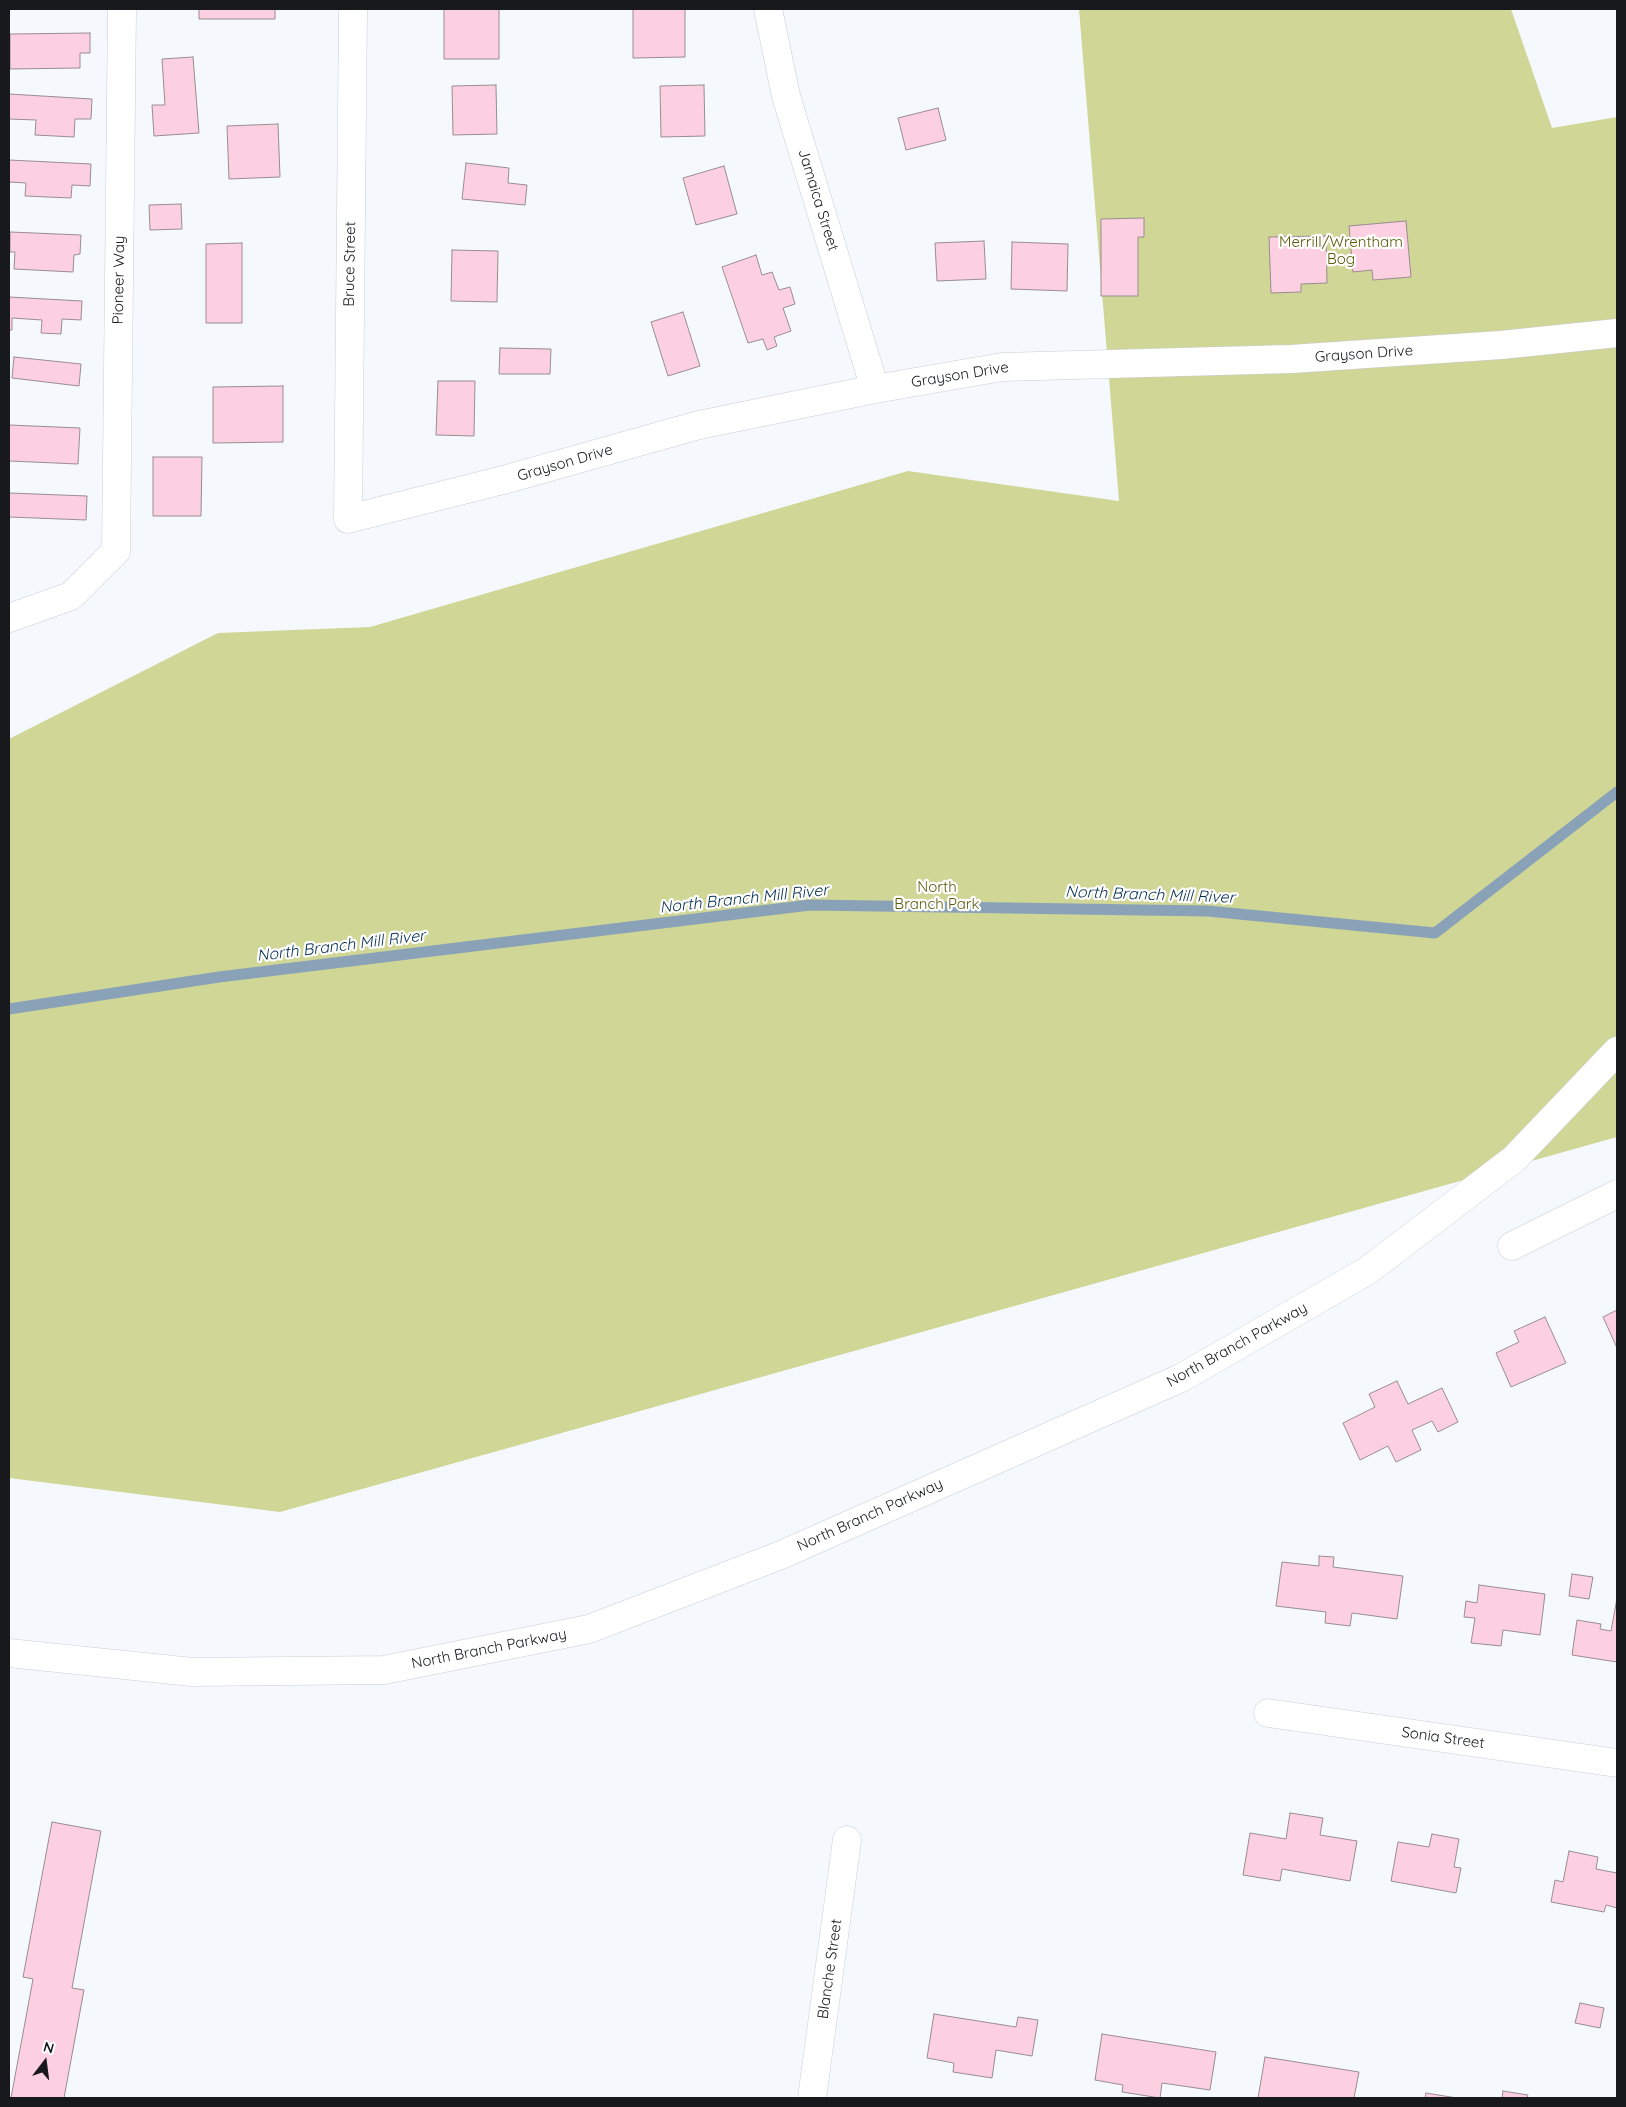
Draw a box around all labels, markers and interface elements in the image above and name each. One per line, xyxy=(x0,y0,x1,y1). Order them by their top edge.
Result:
street label: Jamaica Street xyxy=(794,147,842,253)
street label: Bruce Street xyxy=(340,221,360,307)
park label: Merrill/Wrentham Bog xyxy=(1279,233,1403,268)
street label: Pioneer Way xyxy=(109,236,129,324)
street label: Grayson Drive xyxy=(1314,342,1414,366)
street label: Grayson Drive xyxy=(910,358,1010,392)
street label: Grayson Drive xyxy=(515,441,615,485)
park label: North Branch Park xyxy=(894,878,980,913)
water label: North Branch Mill River xyxy=(659,881,829,917)
water label: North Branch Mill River xyxy=(1065,882,1235,908)
water label: North Branch Mill River xyxy=(256,926,426,966)
street label: North Branch Parkway xyxy=(1164,1299,1310,1391)
street label: North Branch Parkway xyxy=(794,1475,946,1555)
street label: North Branch Parkway xyxy=(410,1625,568,1673)
street label: Sonia Street xyxy=(1400,1723,1486,1753)
street label: Blanche Street xyxy=(814,1918,846,2020)
north arrow xyxy=(20,2037,70,2087)
text: N xyxy=(42,2037,56,2058)

